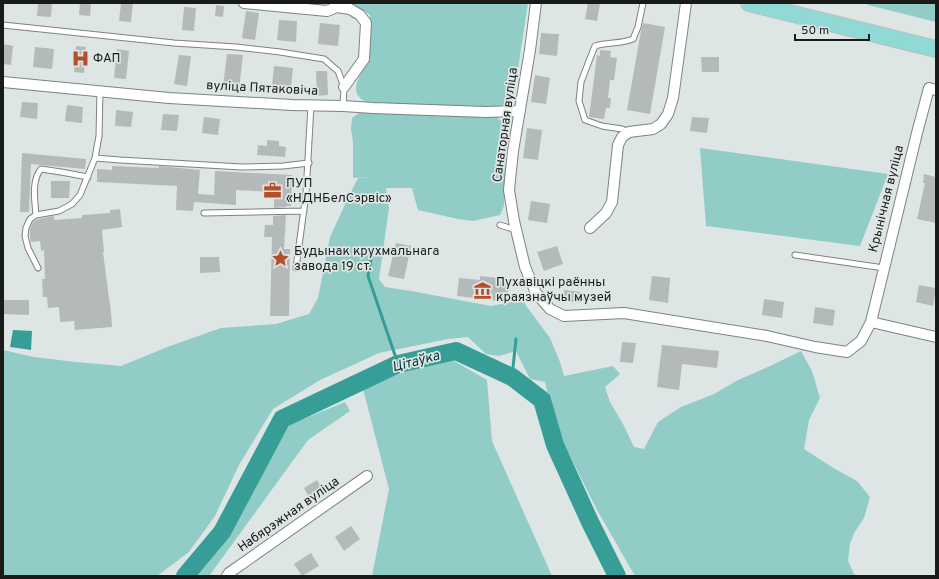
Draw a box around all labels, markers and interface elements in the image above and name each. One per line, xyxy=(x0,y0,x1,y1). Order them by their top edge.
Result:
scale bar xyxy=(795,16,869,42)
text: 50 m xyxy=(801,23,829,39)
hospital icon: ФАП xyxy=(70,49,90,69)
place label: ФАП xyxy=(93,51,120,67)
street label: Санаторная вуліца xyxy=(490,67,522,183)
street label: вуліца Пятаковіча xyxy=(206,78,318,100)
street label: Крынічная вуліца xyxy=(866,144,908,254)
place label: ПУП «НДНБелСэрвіс» xyxy=(286,176,392,207)
office icon: ПУП «НДНБелСэрвіс» xyxy=(263,181,283,201)
place label: Будынак крухмальнага завода 19 ст. xyxy=(294,244,439,275)
place icon: Будынак крухмальнага завода 19 ст. xyxy=(271,249,291,269)
place label: Пухавіцкі раённы краязнаўчы музей xyxy=(496,275,612,306)
museum icon: Пухавіцкі раённы краязнаўчы музей xyxy=(473,280,493,300)
water label: Цітаўка xyxy=(390,347,442,376)
street label: Набярэжная вуліца xyxy=(235,474,343,556)

